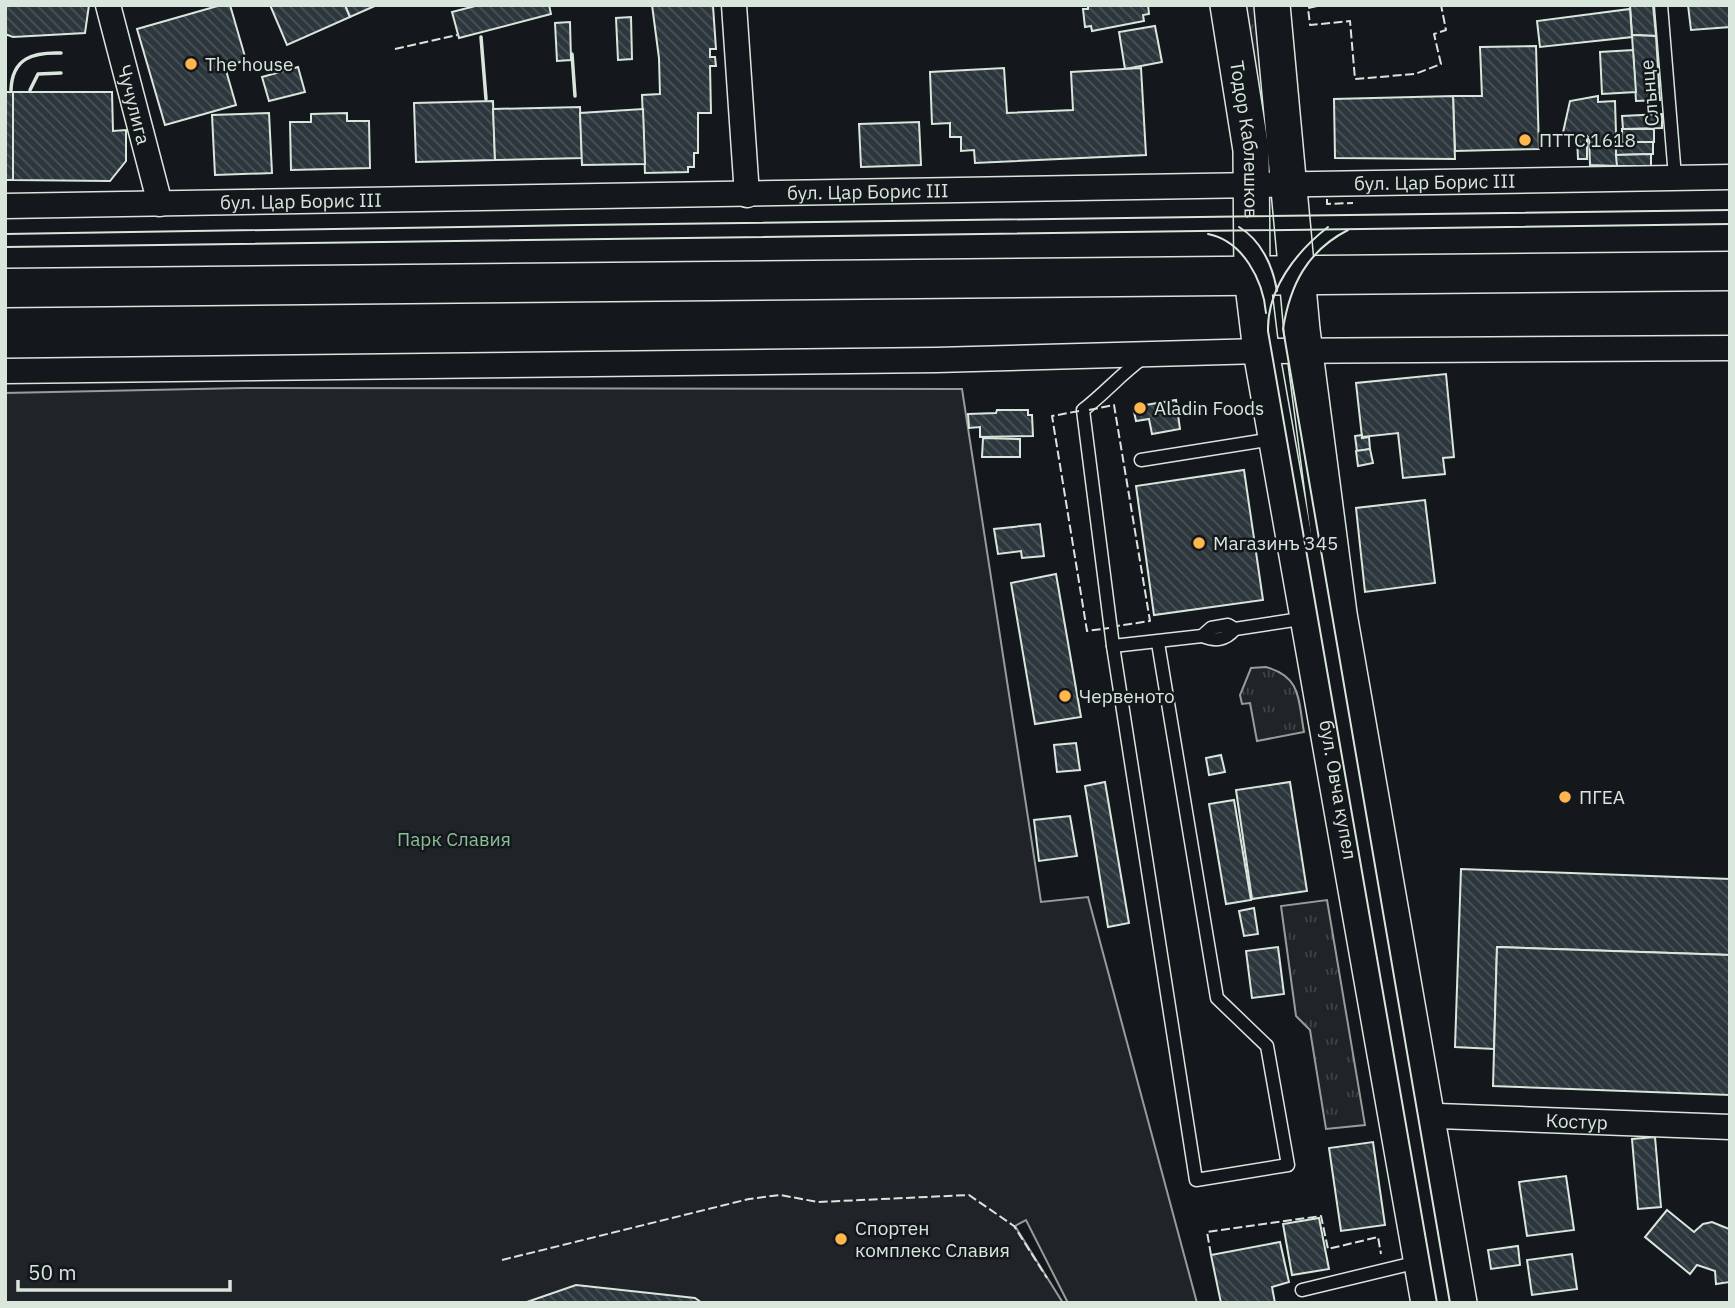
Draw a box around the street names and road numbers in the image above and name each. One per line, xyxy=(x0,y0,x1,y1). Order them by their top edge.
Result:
street label: Тодор Каблешков xyxy=(1225,59,1264,219)
street label: Слънце xyxy=(1634,59,1664,127)
street label: Чучулига xyxy=(112,62,156,147)
street label: бул. Цар Борис III xyxy=(1354,169,1516,195)
street label: бул. Цар Борис III xyxy=(787,178,949,205)
street label: бул. Цар Борис III xyxy=(220,188,382,214)
street label: бул. Овча купел xyxy=(1314,718,1363,861)
street label: Костур xyxy=(1545,1108,1608,1134)

